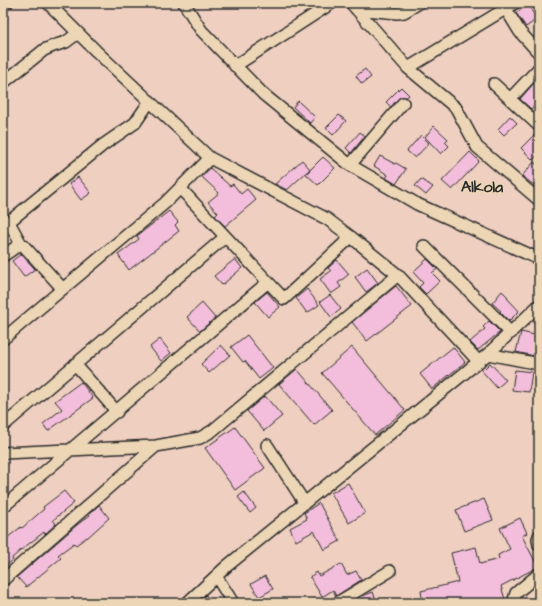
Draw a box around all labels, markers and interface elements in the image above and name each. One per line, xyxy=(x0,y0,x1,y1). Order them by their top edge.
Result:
district label: Alkola xyxy=(461,176,504,198)

